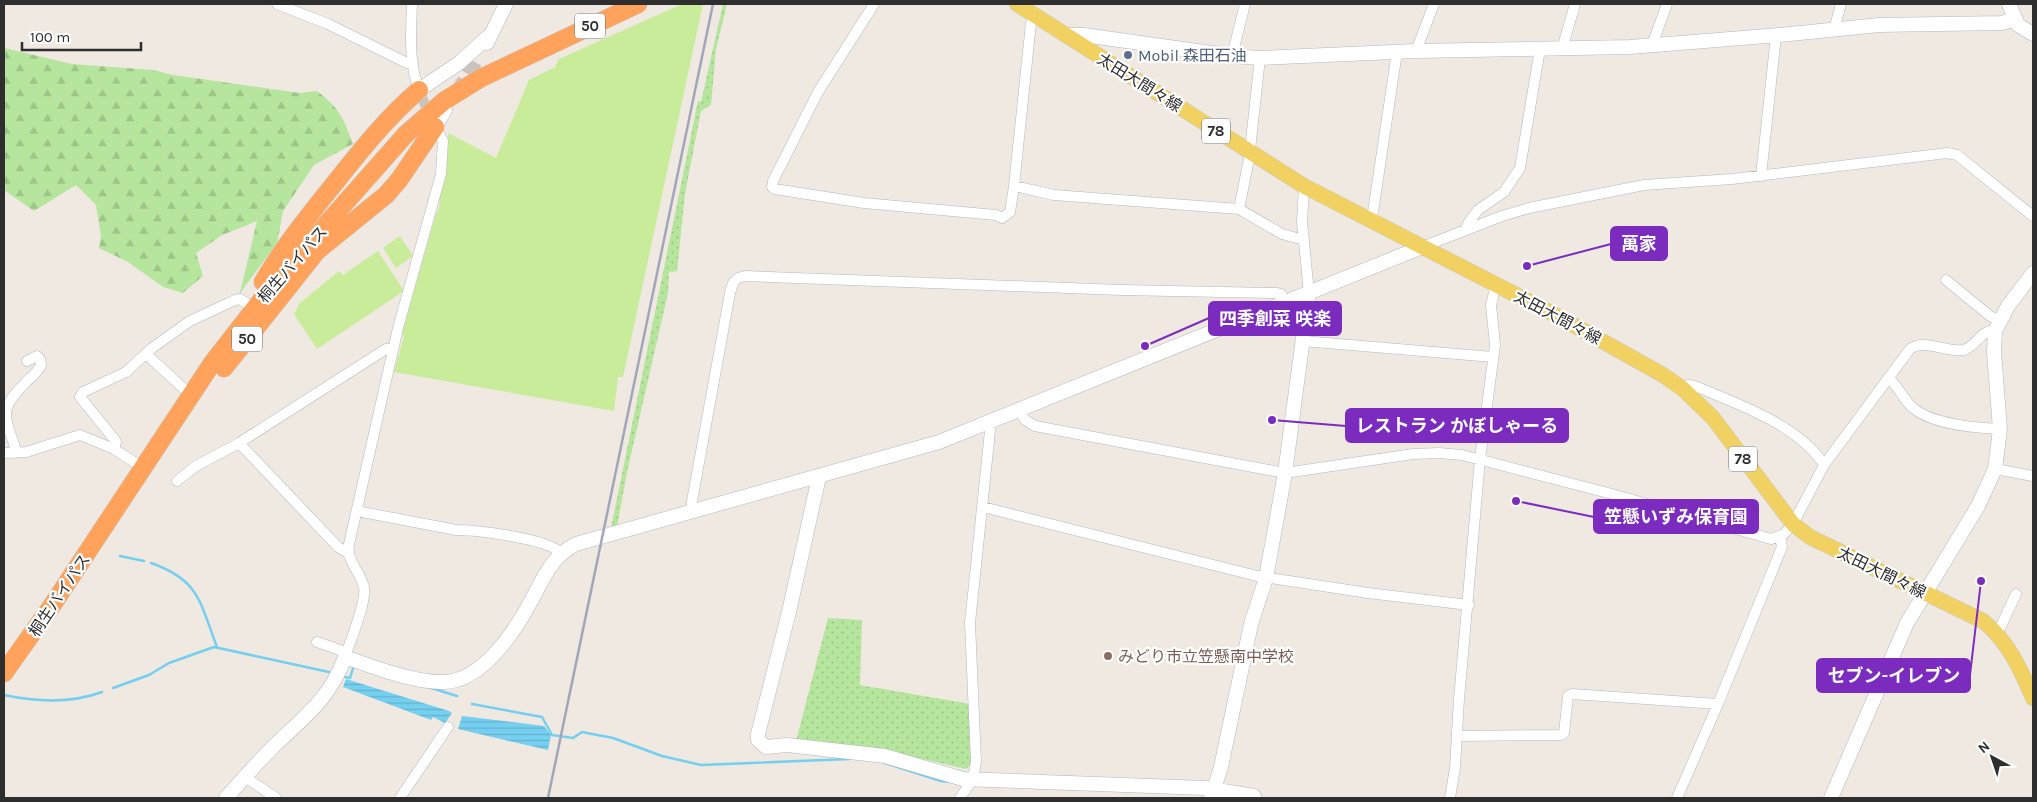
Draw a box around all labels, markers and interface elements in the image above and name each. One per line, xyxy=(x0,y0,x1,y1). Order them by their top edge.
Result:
road number: 50 xyxy=(575,14,605,38)
scale bar xyxy=(22,20,141,52)
text: 100 m xyxy=(30,28,70,46)
place label: Mobil 森田石油 xyxy=(1138,46,1247,65)
street label: 太田大間々線 xyxy=(1094,49,1185,116)
marker: Mobil 森田石油 xyxy=(1122,49,1134,61)
road number: 78 xyxy=(1202,118,1230,144)
street label: 桐生バイパス xyxy=(254,222,331,307)
callout: 萬家 xyxy=(1611,227,1667,260)
text: 萬家 xyxy=(1621,233,1657,255)
street label: 太田大間々線 xyxy=(1511,287,1605,348)
callout: 四季創菜 咲楽 xyxy=(1209,302,1341,335)
text: 四季創菜 咲楽 xyxy=(1219,308,1331,330)
road number: 50 xyxy=(232,326,262,352)
callout: レストラン かぼしゃーる xyxy=(1346,409,1568,442)
text: レストラン かぼしゃーる xyxy=(1356,415,1558,437)
road number: 78 xyxy=(1729,446,1757,472)
callout: 笠懸いずみ保育園 xyxy=(1594,500,1758,533)
text: 笠懸いずみ保育園 xyxy=(1604,506,1748,528)
street label: 太田大間々線 xyxy=(1834,543,1929,602)
street label: 桐生バイパス xyxy=(25,550,94,640)
place label: みどり市立笠懸南中学校 xyxy=(1118,647,1294,666)
marker: みどり市立笠懸南中学校 xyxy=(1102,650,1114,662)
callout: セブン-イレブン xyxy=(1817,659,1970,692)
text: セブン-イレブン xyxy=(1828,665,1960,687)
north arrow xyxy=(1967,732,2017,782)
text: N xyxy=(1975,738,1993,757)

